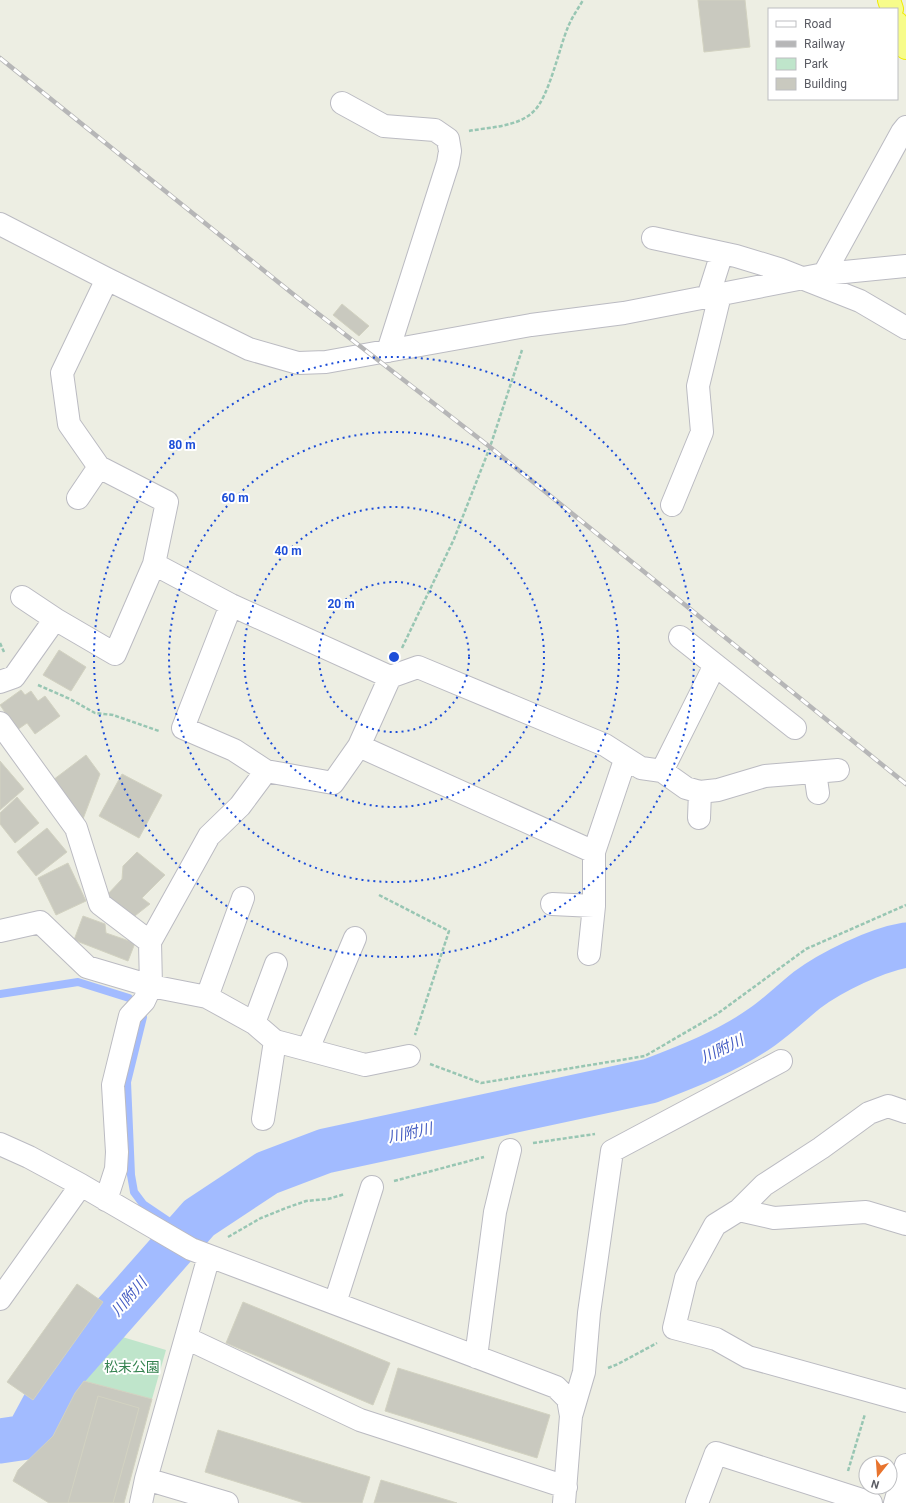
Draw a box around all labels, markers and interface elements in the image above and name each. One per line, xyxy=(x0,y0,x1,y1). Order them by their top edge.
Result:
legend xyxy=(768,8,898,100)
text: Road xyxy=(804,17,832,31)
text: Railway xyxy=(804,37,845,51)
text: Park xyxy=(804,57,829,71)
text: Building xyxy=(804,77,847,91)
text: 80 m xyxy=(168,438,196,452)
text: 60 m xyxy=(221,491,249,505)
text: 40 m xyxy=(274,544,302,558)
text: 20 m xyxy=(327,597,355,611)
centre of rings xyxy=(387,650,401,664)
water label: 川附川 xyxy=(698,1030,748,1067)
water label: 川附川 xyxy=(386,1119,436,1146)
water label: 川附川 xyxy=(107,1273,152,1320)
park label: 松末公園 xyxy=(104,1359,160,1375)
north arrow xyxy=(858,1455,898,1495)
text: N xyxy=(869,1477,881,1491)

